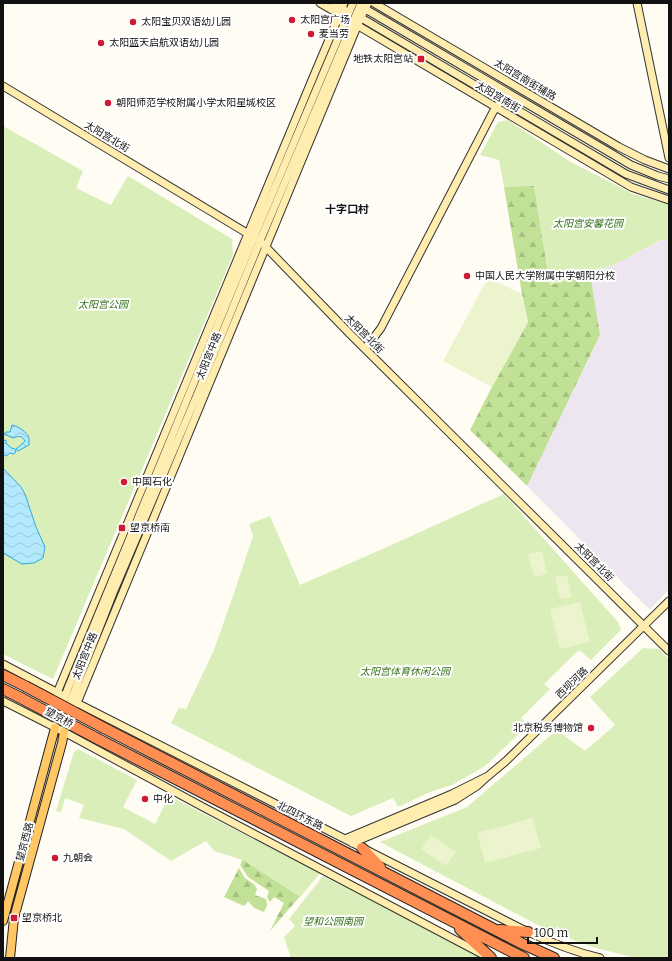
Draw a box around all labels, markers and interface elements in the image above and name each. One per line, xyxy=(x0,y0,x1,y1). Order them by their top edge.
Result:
place label: 太阳宫广场 xyxy=(300,14,350,26)
marker: 太阳宫广场 xyxy=(287,15,297,25)
place label: 太阳宝贝双语幼儿园 xyxy=(141,16,231,28)
marker: 太阳宝贝双语幼儿园 xyxy=(128,17,138,27)
place label: 麦当劳 xyxy=(319,28,349,40)
marker: 麦当劳 xyxy=(306,29,316,39)
place label: 太阳蓝天启航双语幼儿园 xyxy=(109,37,219,49)
marker: 太阳蓝天启航双语幼儿园 xyxy=(96,38,106,48)
place label: 地铁太阳宫站 xyxy=(353,53,413,65)
marker: 地铁太阳宫站 xyxy=(416,54,426,64)
street label: 太阳宫南街辅路 xyxy=(492,57,558,103)
street label: 太阳宫南街 xyxy=(473,79,523,115)
place label: 朝阳师范学校附属小学太阳星城校区 xyxy=(116,97,276,109)
marker: 朝阳师范学校附属小学太阳星城校区 xyxy=(103,98,113,108)
street label: 太阳宫北街 xyxy=(82,119,132,155)
district label: 十字口村 xyxy=(325,203,369,216)
park label: 太阳宫安馨花园 xyxy=(553,218,625,230)
place label: 中国人民大学附属中学朝阳分校 xyxy=(475,270,615,282)
marker: 中国人民大学附属中学朝阳分校 xyxy=(462,271,472,281)
park label: 太阳宫公园 xyxy=(78,299,130,311)
street label: 太阳宫北街 xyxy=(342,312,386,356)
street label: 太阳宫中路 xyxy=(194,331,224,381)
place label: 中国石化 xyxy=(132,476,172,488)
marker: 中国石化 xyxy=(119,477,129,487)
place label: 望京桥南 xyxy=(130,522,170,534)
marker: 望京桥南 xyxy=(117,523,127,533)
street label: 太阳宫北街 xyxy=(572,540,616,584)
street label: 太阳宫中路 xyxy=(70,631,100,681)
street label: 西坝河路 xyxy=(553,665,591,701)
park label: 太阳宫体育休闲公园 xyxy=(360,666,452,678)
street label: 望京桥 xyxy=(43,706,75,730)
place label: 北京税务博物馆 xyxy=(513,722,583,734)
marker: 北京税务博物馆 xyxy=(586,723,596,733)
place label: 中化 xyxy=(153,793,173,805)
marker: 中化 xyxy=(140,794,150,804)
street label: 北四环东路 xyxy=(275,799,325,833)
street label: 望京西路 xyxy=(14,821,36,863)
place label: 九朝会 xyxy=(63,852,93,864)
marker: 九朝会 xyxy=(50,853,60,863)
place label: 望京桥北 xyxy=(22,912,62,924)
marker: 望京桥北 xyxy=(9,913,19,923)
park label: 望和公园南园 xyxy=(303,916,365,928)
scale bar xyxy=(528,919,597,945)
text: 100 m xyxy=(534,926,569,940)

